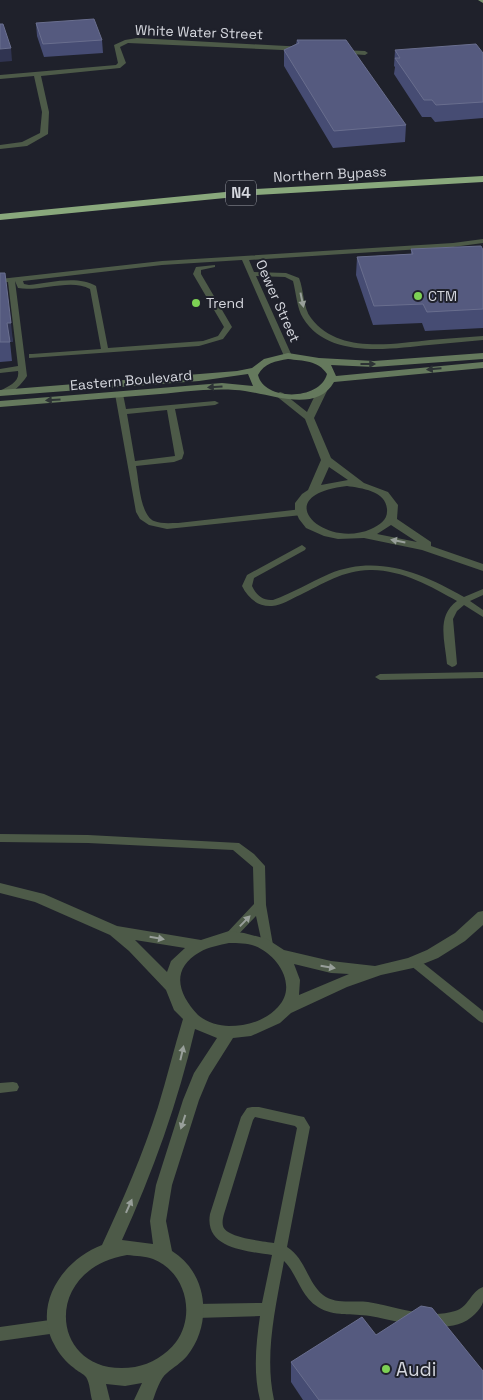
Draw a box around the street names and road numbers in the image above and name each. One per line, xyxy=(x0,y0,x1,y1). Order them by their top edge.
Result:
street label: White Water Street xyxy=(135,21,263,43)
street label: Northern Bypass xyxy=(273,162,387,186)
road number: N4 xyxy=(226,180,256,206)
street label: Oewer Street xyxy=(252,257,304,345)
street label: Eastern Boulevard xyxy=(69,366,193,394)

